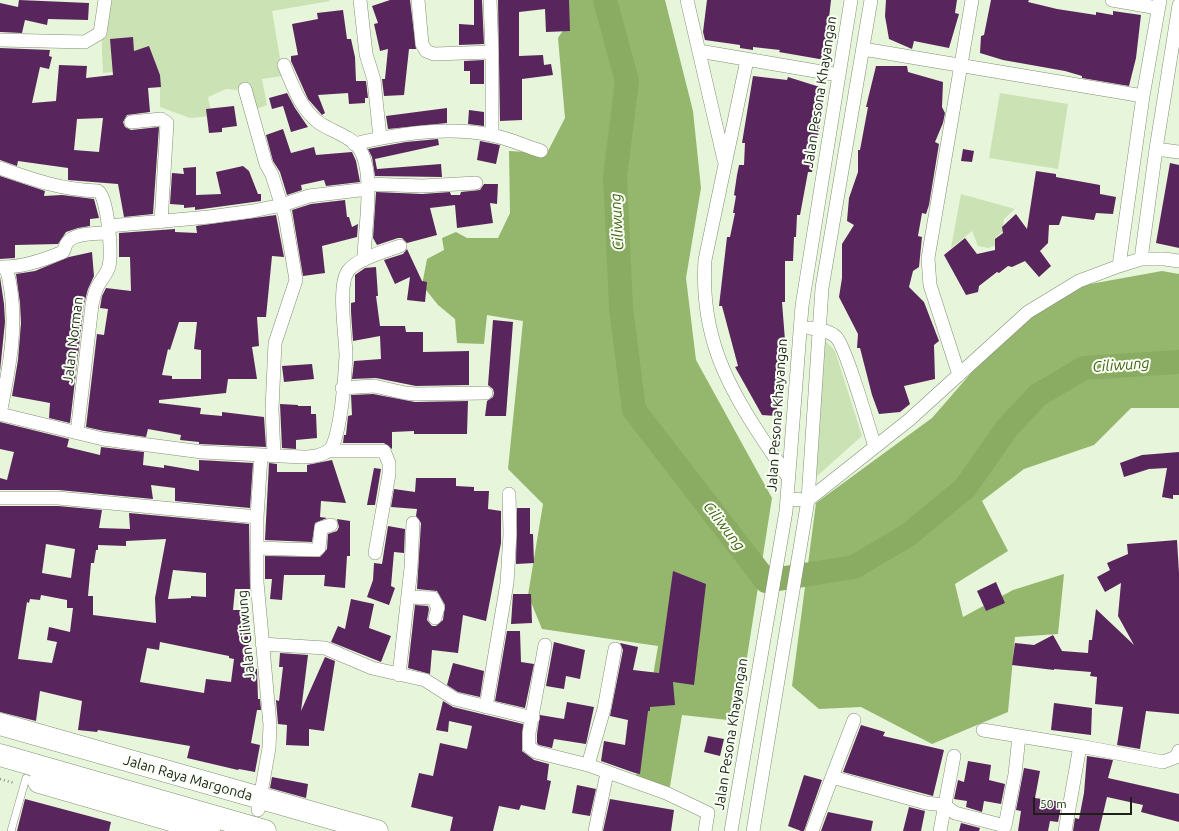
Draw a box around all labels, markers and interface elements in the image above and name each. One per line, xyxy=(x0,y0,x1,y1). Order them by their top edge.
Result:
street label: Jalan Pesona Khayangan xyxy=(800,15,840,169)
water label: Ciliwung xyxy=(607,193,627,251)
street label: Jalan Norman xyxy=(59,296,87,384)
street label: Jalan Pesona Khayangan xyxy=(763,338,791,492)
water label: Ciliwung xyxy=(1092,354,1150,376)
water label: Ciliwung xyxy=(699,498,749,554)
street label: Jalan Ciliwung xyxy=(234,589,258,681)
street label: Jalan Pesona Khayangan xyxy=(711,657,751,811)
street label: Jalan Raya Margonda xyxy=(122,752,254,804)
scale bar xyxy=(1035,789,1134,815)
text: 50 m xyxy=(1040,797,1067,810)

